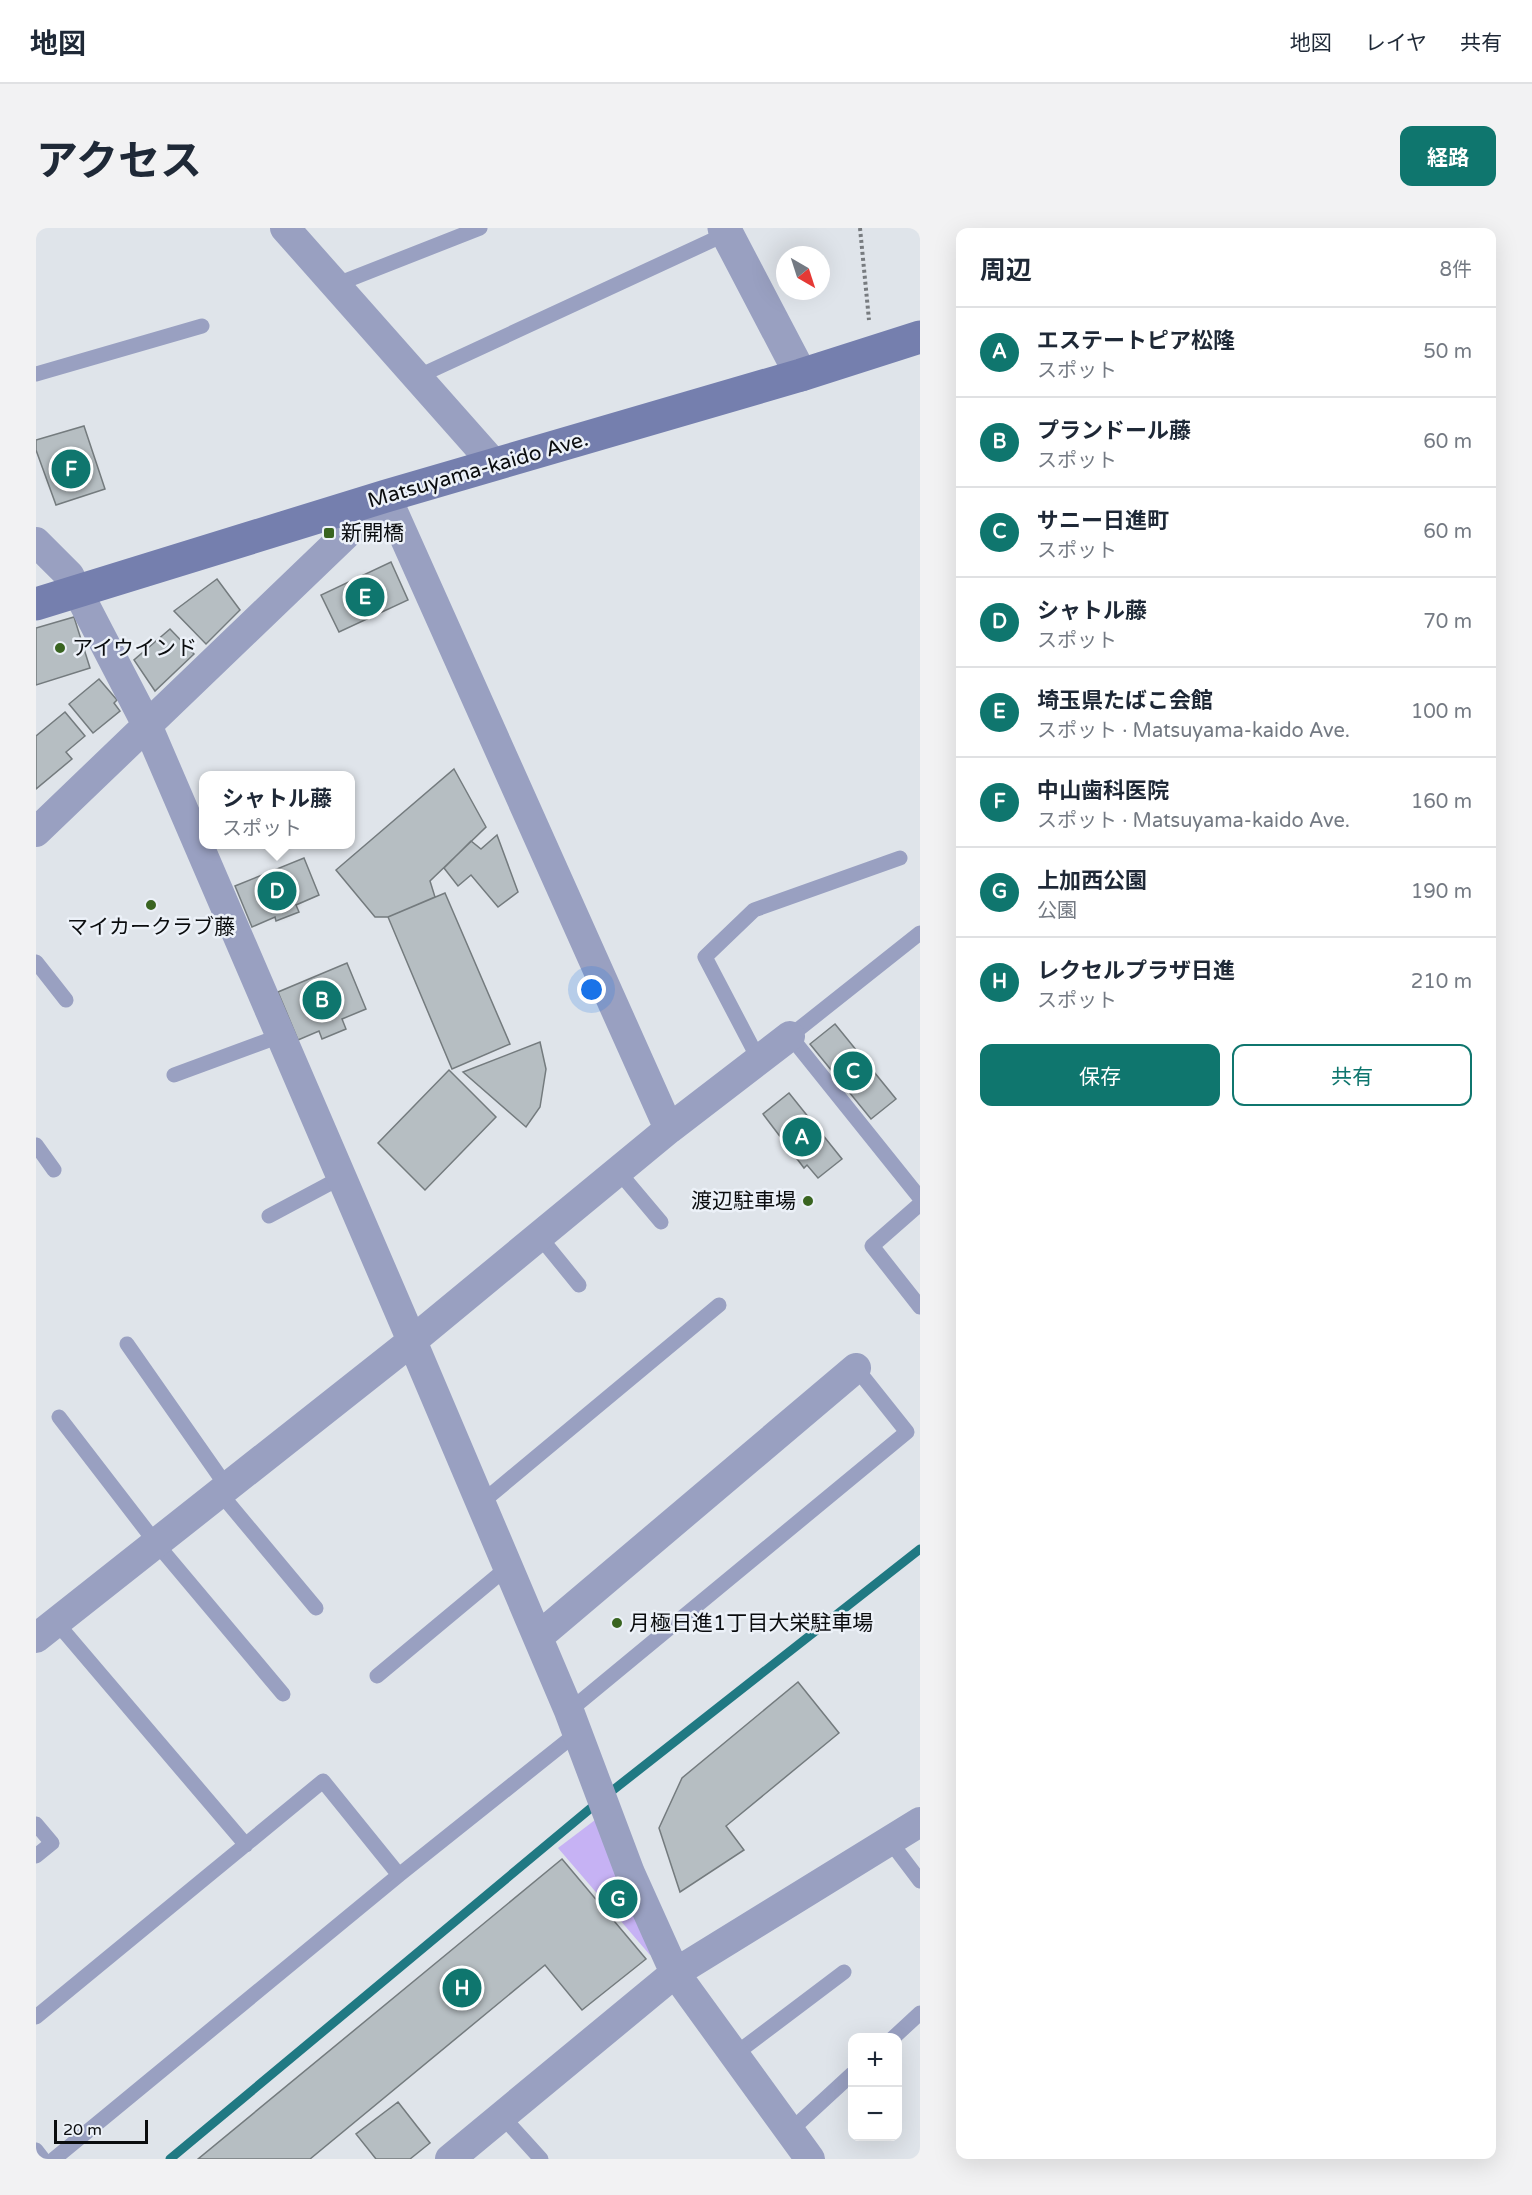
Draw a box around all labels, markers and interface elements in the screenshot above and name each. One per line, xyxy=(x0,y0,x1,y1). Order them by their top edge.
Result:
text: 地図 xyxy=(30,27,86,61)
text: 地図 xyxy=(1290,31,1332,56)
text: レイヤ xyxy=(1365,31,1427,56)
text: 共有 xyxy=(1460,31,1502,56)
button: 経路 xyxy=(1400,126,1496,186)
text: アクセス xyxy=(36,136,202,187)
north arrow xyxy=(776,246,830,300)
text: 周辺 xyxy=(980,255,1032,286)
text: 8件 xyxy=(1439,258,1472,282)
text: エステートピア松隆 xyxy=(1037,328,1235,354)
text: A xyxy=(992,340,1007,364)
text: 50 m xyxy=(1423,340,1472,364)
text: スポット xyxy=(1037,359,1117,383)
text: プランドール藤 xyxy=(1037,418,1191,444)
street label: Matsuyama-kaido Ave. xyxy=(365,427,591,513)
text: B xyxy=(993,430,1006,454)
text: 60 m xyxy=(1423,430,1472,454)
pin: F xyxy=(51,446,90,492)
text: スポット xyxy=(1037,449,1117,473)
text: サニー日進町 xyxy=(1037,508,1169,534)
text: C xyxy=(993,520,1006,544)
text: 60 m xyxy=(1423,520,1472,544)
place label: 新開橋 xyxy=(341,521,404,546)
marker: 新開橋 xyxy=(322,526,336,540)
text: スポット xyxy=(1037,539,1117,563)
pin: E xyxy=(346,574,384,620)
text: シャトル藤 xyxy=(1037,598,1147,624)
text: D xyxy=(992,610,1007,634)
text: 70 m xyxy=(1423,610,1472,634)
text: スポット xyxy=(1037,629,1117,653)
place label: アイウインド xyxy=(72,636,197,661)
marker: アイウインド xyxy=(53,641,67,655)
text: 埼玉県たばこ会館 xyxy=(1037,688,1213,714)
text: E xyxy=(993,700,1006,724)
text: 100 m xyxy=(1411,700,1472,724)
text: スポット · Matsuyama-kaido Ave. xyxy=(1037,719,1350,743)
popup xyxy=(199,771,355,849)
text: 中山歯科医院 xyxy=(1037,778,1169,804)
text: シャトル藤 xyxy=(222,786,332,812)
text: F xyxy=(993,790,1006,814)
text: 160 m xyxy=(1411,790,1472,814)
text: スポット · Matsuyama-kaido Ave. xyxy=(1037,809,1350,833)
text: スポット xyxy=(222,817,302,841)
pin: D xyxy=(258,868,296,914)
text: 上加西公園 xyxy=(1037,868,1147,894)
text: G xyxy=(992,880,1007,904)
text: 190 m xyxy=(1411,880,1472,904)
marker: マイカークラブ藤 xyxy=(144,898,158,912)
text: 公園 xyxy=(1037,899,1077,923)
place label: マイカークラブ藤 xyxy=(67,915,235,940)
text: レクセルプラザ日進 xyxy=(1037,958,1235,984)
text: H xyxy=(992,970,1007,994)
text: 210 m xyxy=(1411,970,1472,994)
your location xyxy=(577,975,606,1004)
pin: B xyxy=(302,978,342,1022)
text: スポット xyxy=(1037,989,1117,1013)
button: 保存 xyxy=(980,1044,1220,1106)
button: 共有 xyxy=(1232,1044,1472,1106)
pin: C xyxy=(834,1048,872,1094)
pin: A xyxy=(782,1114,822,1160)
place label: 渡辺駐車場 xyxy=(691,1189,796,1214)
marker: 渡辺駐車場 xyxy=(801,1194,815,1208)
place label: 月極日進1丁目大栄駐車場 xyxy=(629,1611,873,1636)
marker: 月極日進1丁目大栄駐車場 xyxy=(610,1616,624,1630)
pin: G xyxy=(598,1876,638,1922)
pin: H xyxy=(442,1966,482,2010)
map controls xyxy=(848,2033,902,2141)
button: + xyxy=(848,2033,902,2087)
button: − xyxy=(848,2087,902,2141)
scale bar xyxy=(54,2117,148,2144)
text: 20 m xyxy=(63,2120,102,2140)

